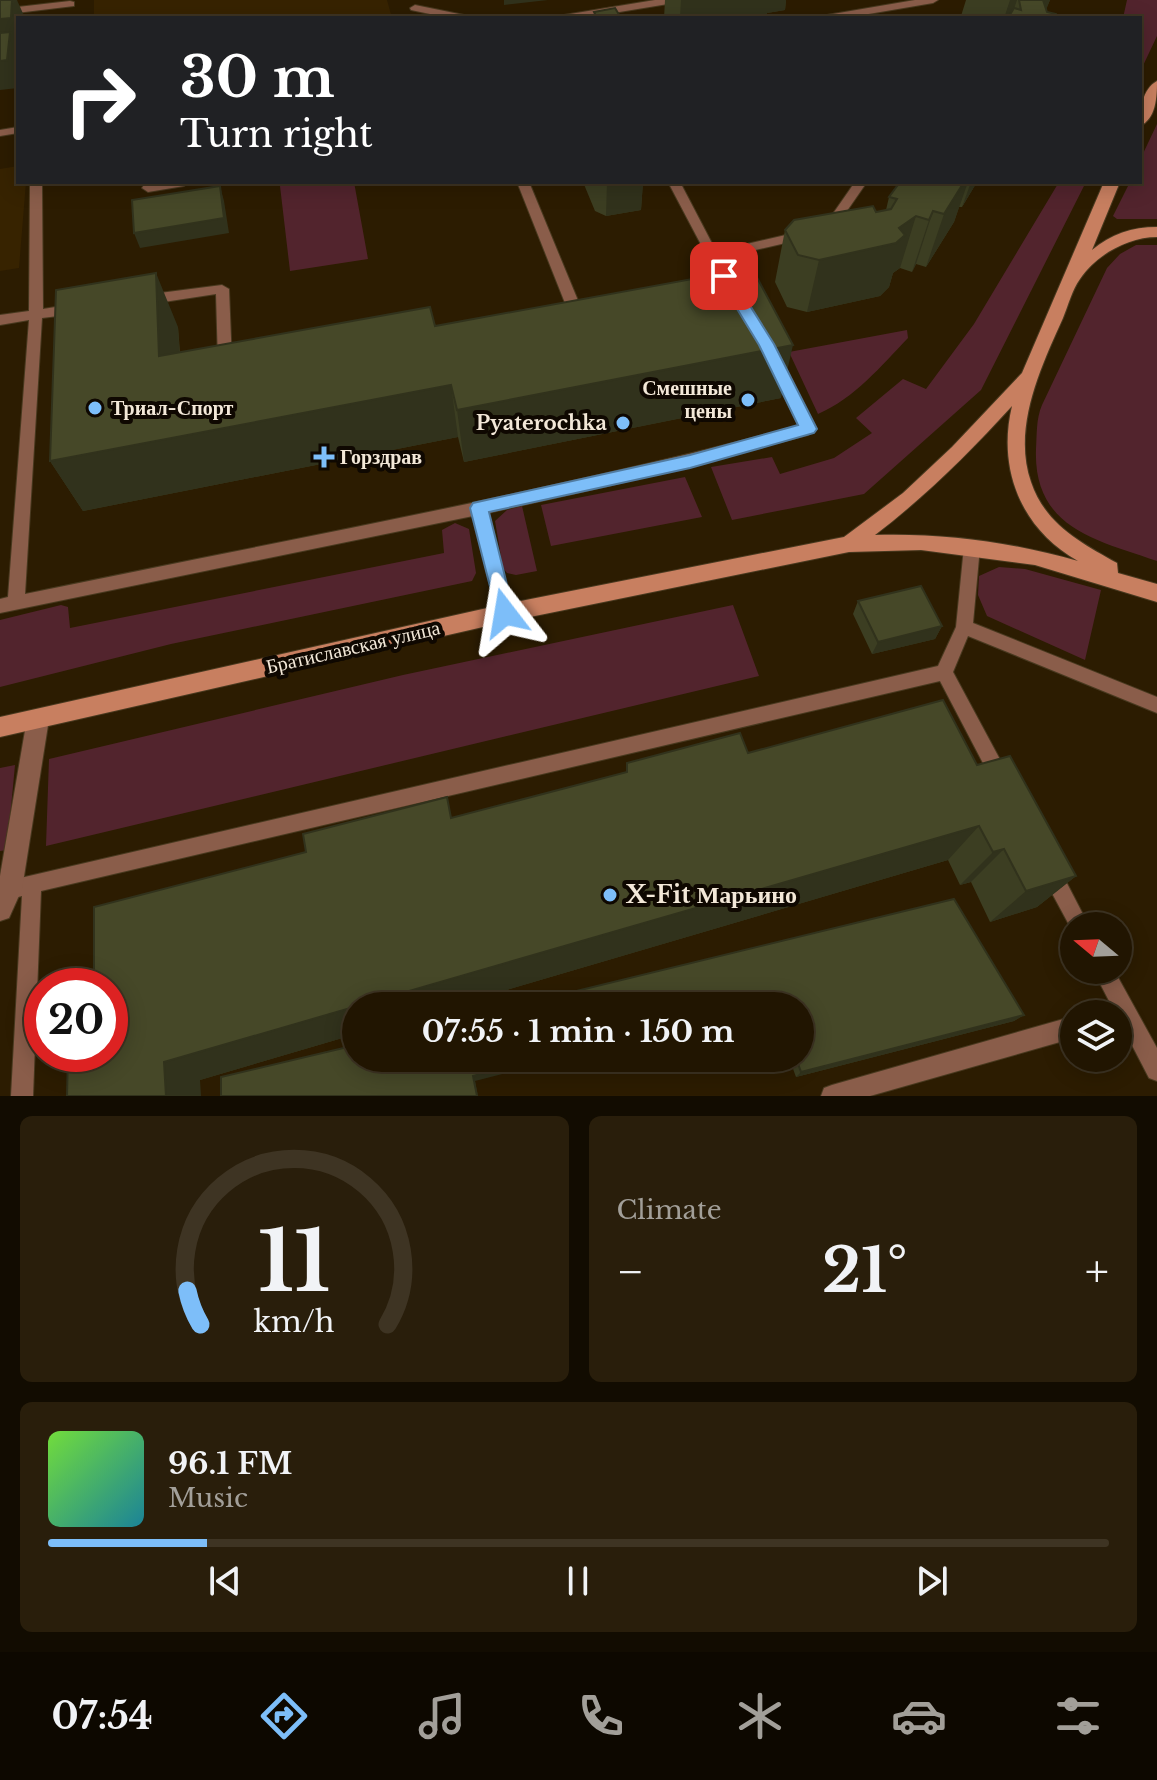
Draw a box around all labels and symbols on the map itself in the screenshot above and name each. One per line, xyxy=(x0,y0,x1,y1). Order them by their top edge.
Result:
pin xyxy=(690,242,758,310)
place label: Смешные цены xyxy=(642,376,732,423)
marker: Смешные цены xyxy=(739,391,757,409)
place label: Триал-Спорт xyxy=(111,396,234,420)
marker: Триал-Спорт xyxy=(86,399,104,417)
place label: Pyaterochka xyxy=(476,411,608,435)
marker: Pyaterochka xyxy=(614,414,632,432)
place label: Горздрав xyxy=(340,445,422,469)
marker: Горздрав xyxy=(315,448,333,466)
position arrow xyxy=(463,571,547,655)
street label: Братиславская улица xyxy=(264,615,442,679)
place label: X-Fit Марьино xyxy=(625,880,797,909)
marker: X-Fit Марьино xyxy=(601,886,619,904)
north arrow xyxy=(1060,912,1132,984)
speed limit sign: 20 xyxy=(24,968,128,1072)

